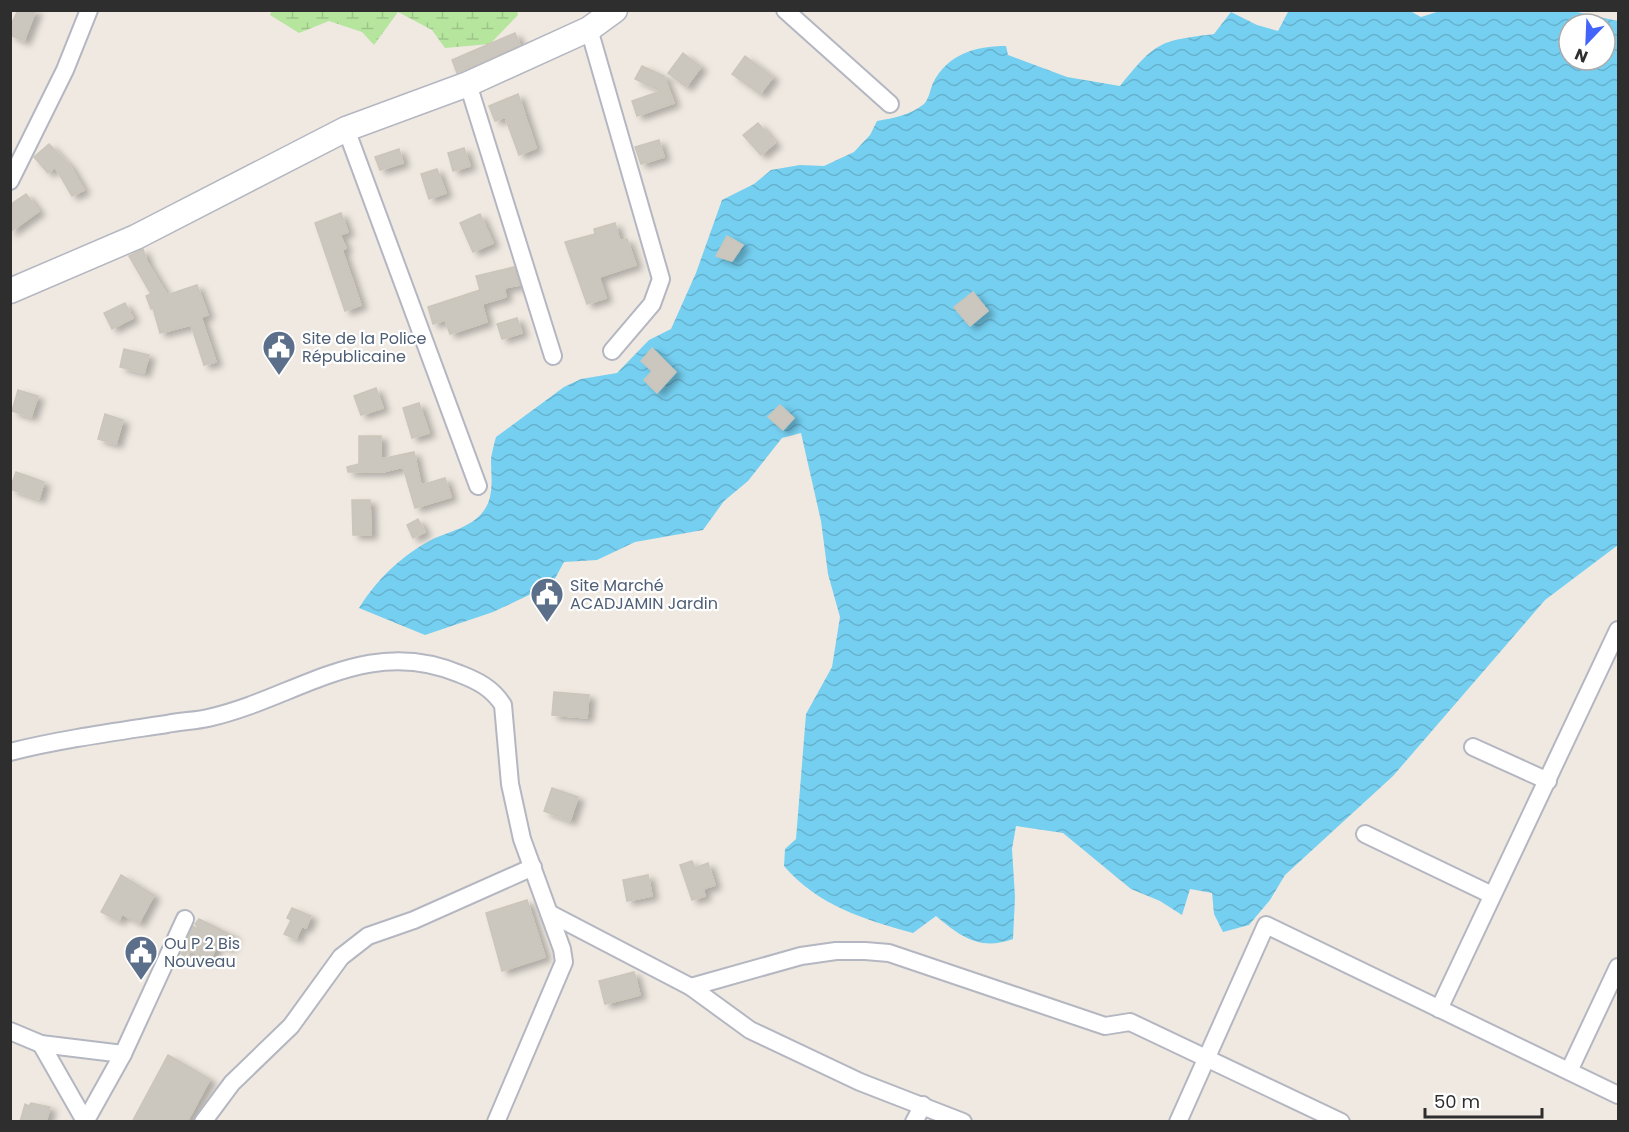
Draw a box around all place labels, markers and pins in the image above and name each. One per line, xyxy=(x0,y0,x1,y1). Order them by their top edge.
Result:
place label: Site de la Police Républicaine xyxy=(302,327,426,368)
public building icon: Site de la Police Républicaine xyxy=(261,329,297,376)
place label: Site Marché ACADJAMIN Jardin xyxy=(570,574,718,615)
public building icon: Site Marché ACADJAMIN Jardin xyxy=(529,576,565,623)
place label: Ou P 2 Bis Nouveau xyxy=(164,932,240,973)
public building icon: Ou P 2 Bis Nouveau xyxy=(123,934,159,981)

